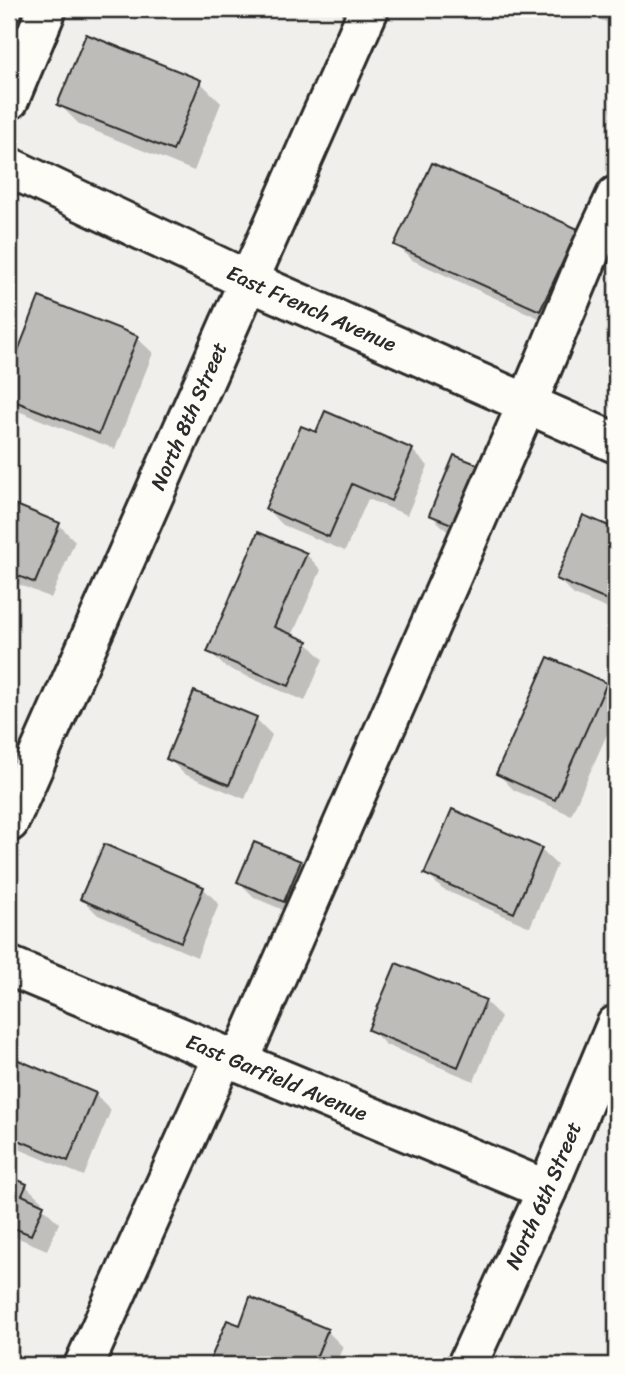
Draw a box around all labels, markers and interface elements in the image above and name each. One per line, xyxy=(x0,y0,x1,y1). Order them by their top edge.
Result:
street label: East French Avenue xyxy=(220,254,403,363)
street label: North 8th Street xyxy=(139,336,238,496)
street label: East Garfield Avenue xyxy=(180,1023,374,1132)
street label: North 6th Street xyxy=(494,1116,593,1276)

